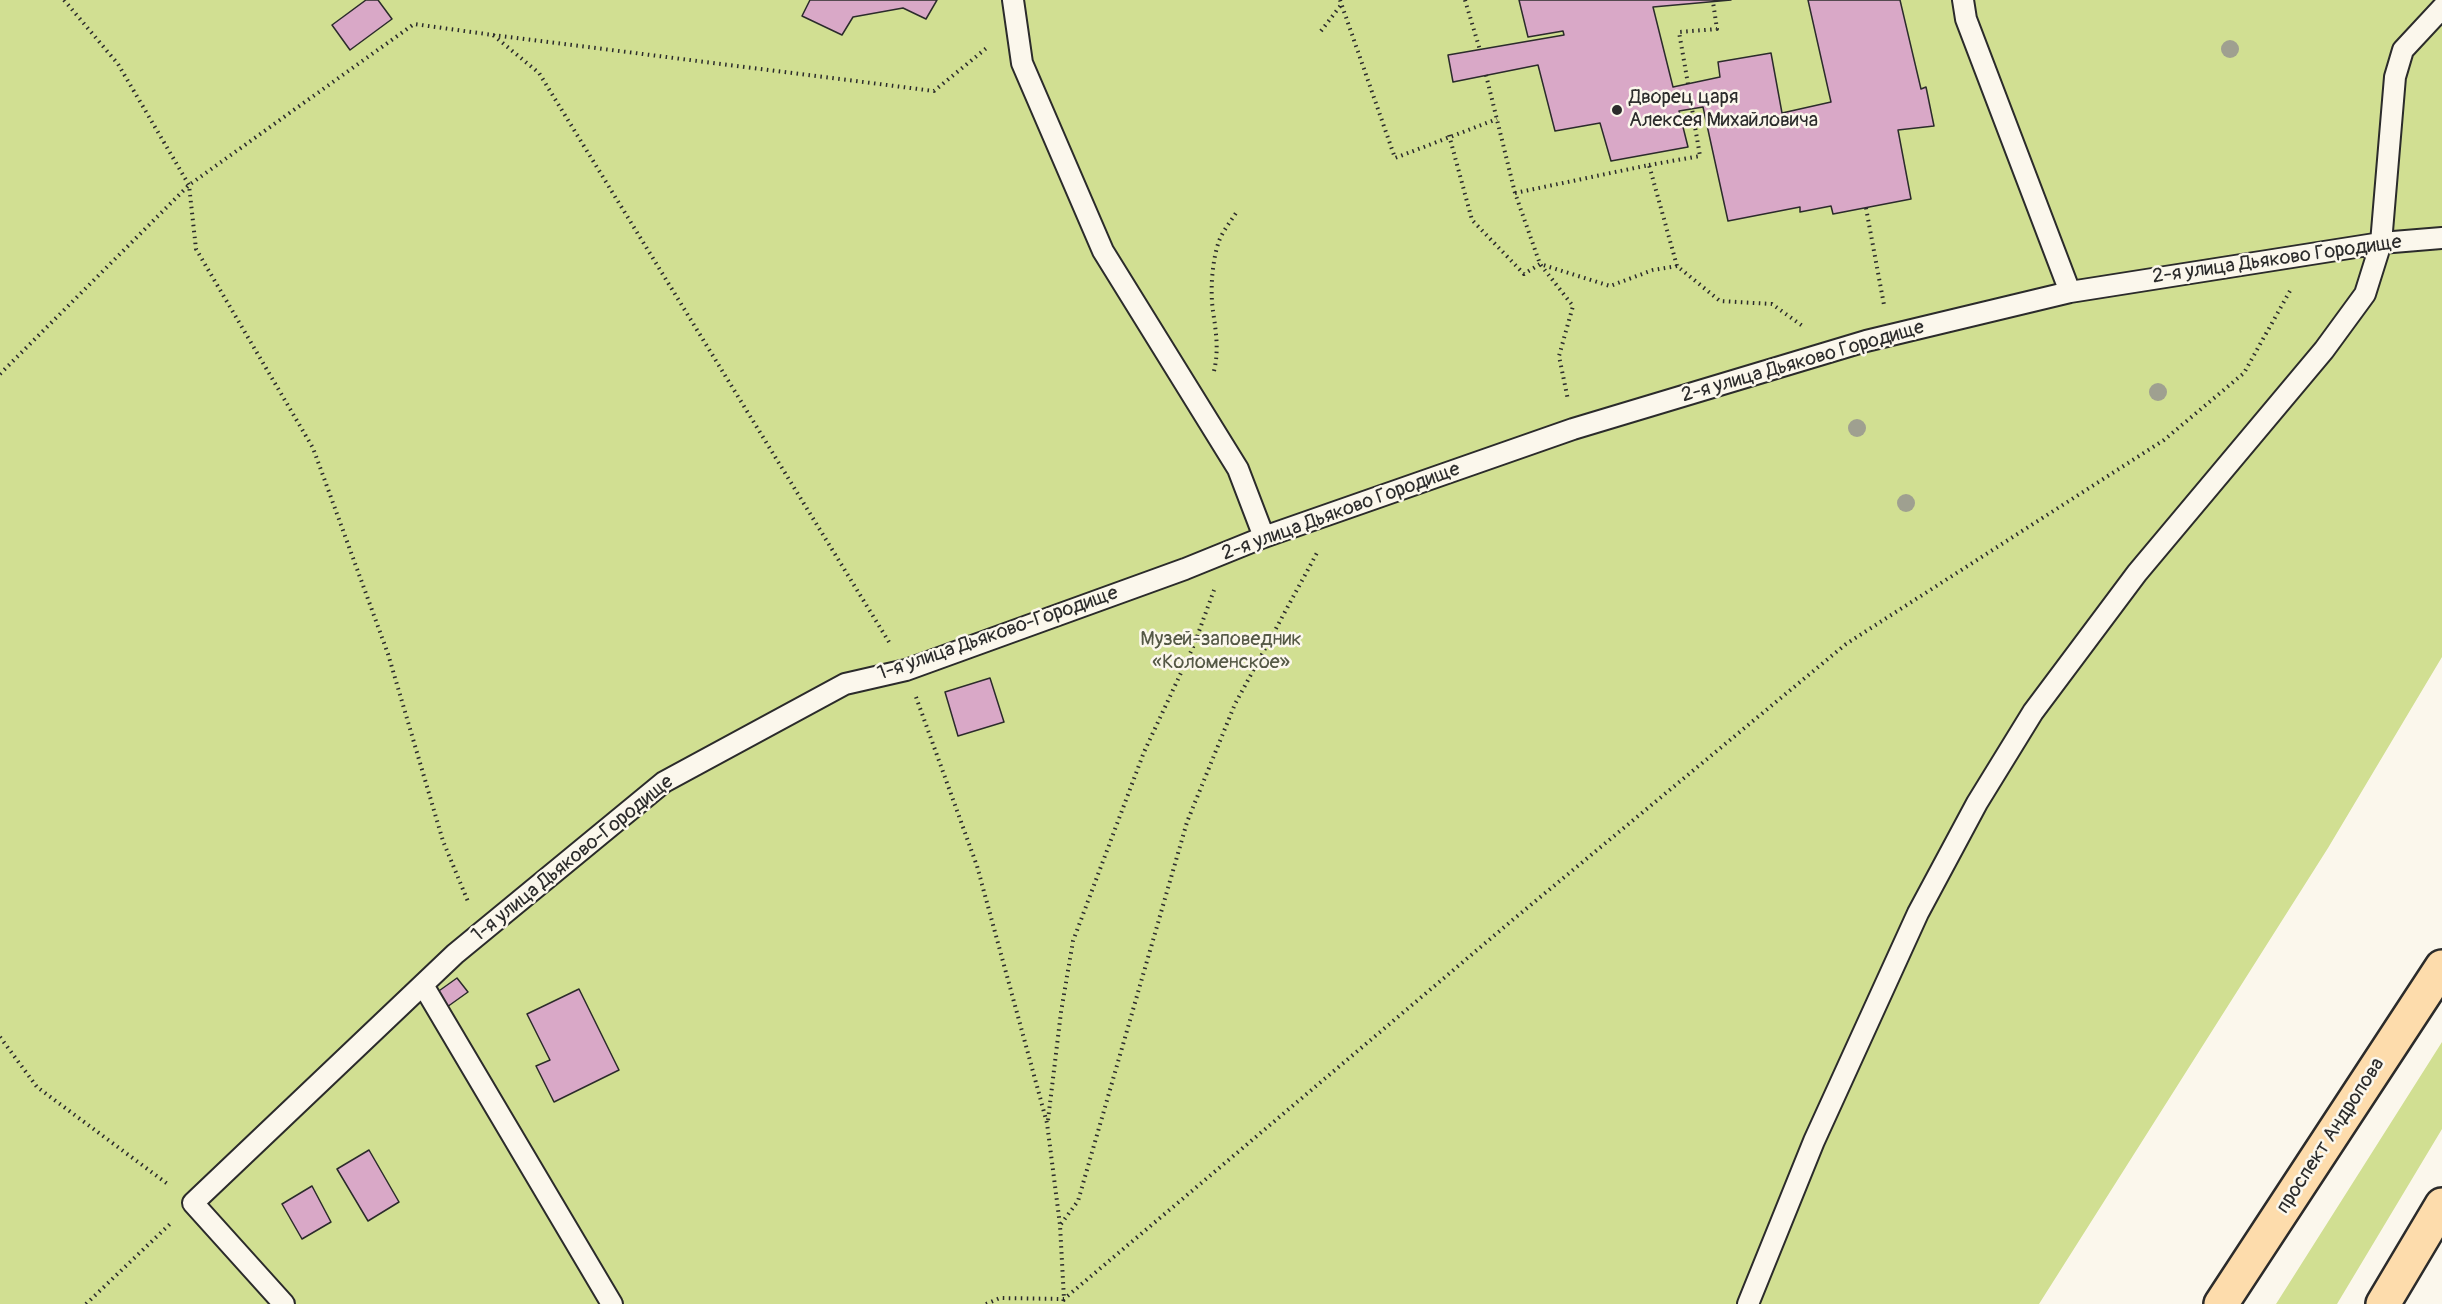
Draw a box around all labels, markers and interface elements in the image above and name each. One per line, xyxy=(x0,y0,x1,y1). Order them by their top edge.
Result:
place label: Дворец царя Алексея Михайловича xyxy=(1629,86,1818,133)
marker: Дворец царя Алексея Михайловича xyxy=(1610,103,1624,117)
street label: 2-я улица Дьяково Городище xyxy=(2151,231,2403,289)
street label: 2-я улица Дьяково Городище xyxy=(1679,316,1927,408)
street label: 2-я улица Дьяково Городище xyxy=(1219,458,1463,566)
street label: 1-я улица Дьяково-Городище xyxy=(875,582,1121,686)
park label: Музей-заповедник «Коломенское» xyxy=(1140,628,1302,675)
street label: 1-я улица Дьяково-Городище xyxy=(467,770,679,948)
street label: проспект Андропова xyxy=(2272,1054,2390,1218)

